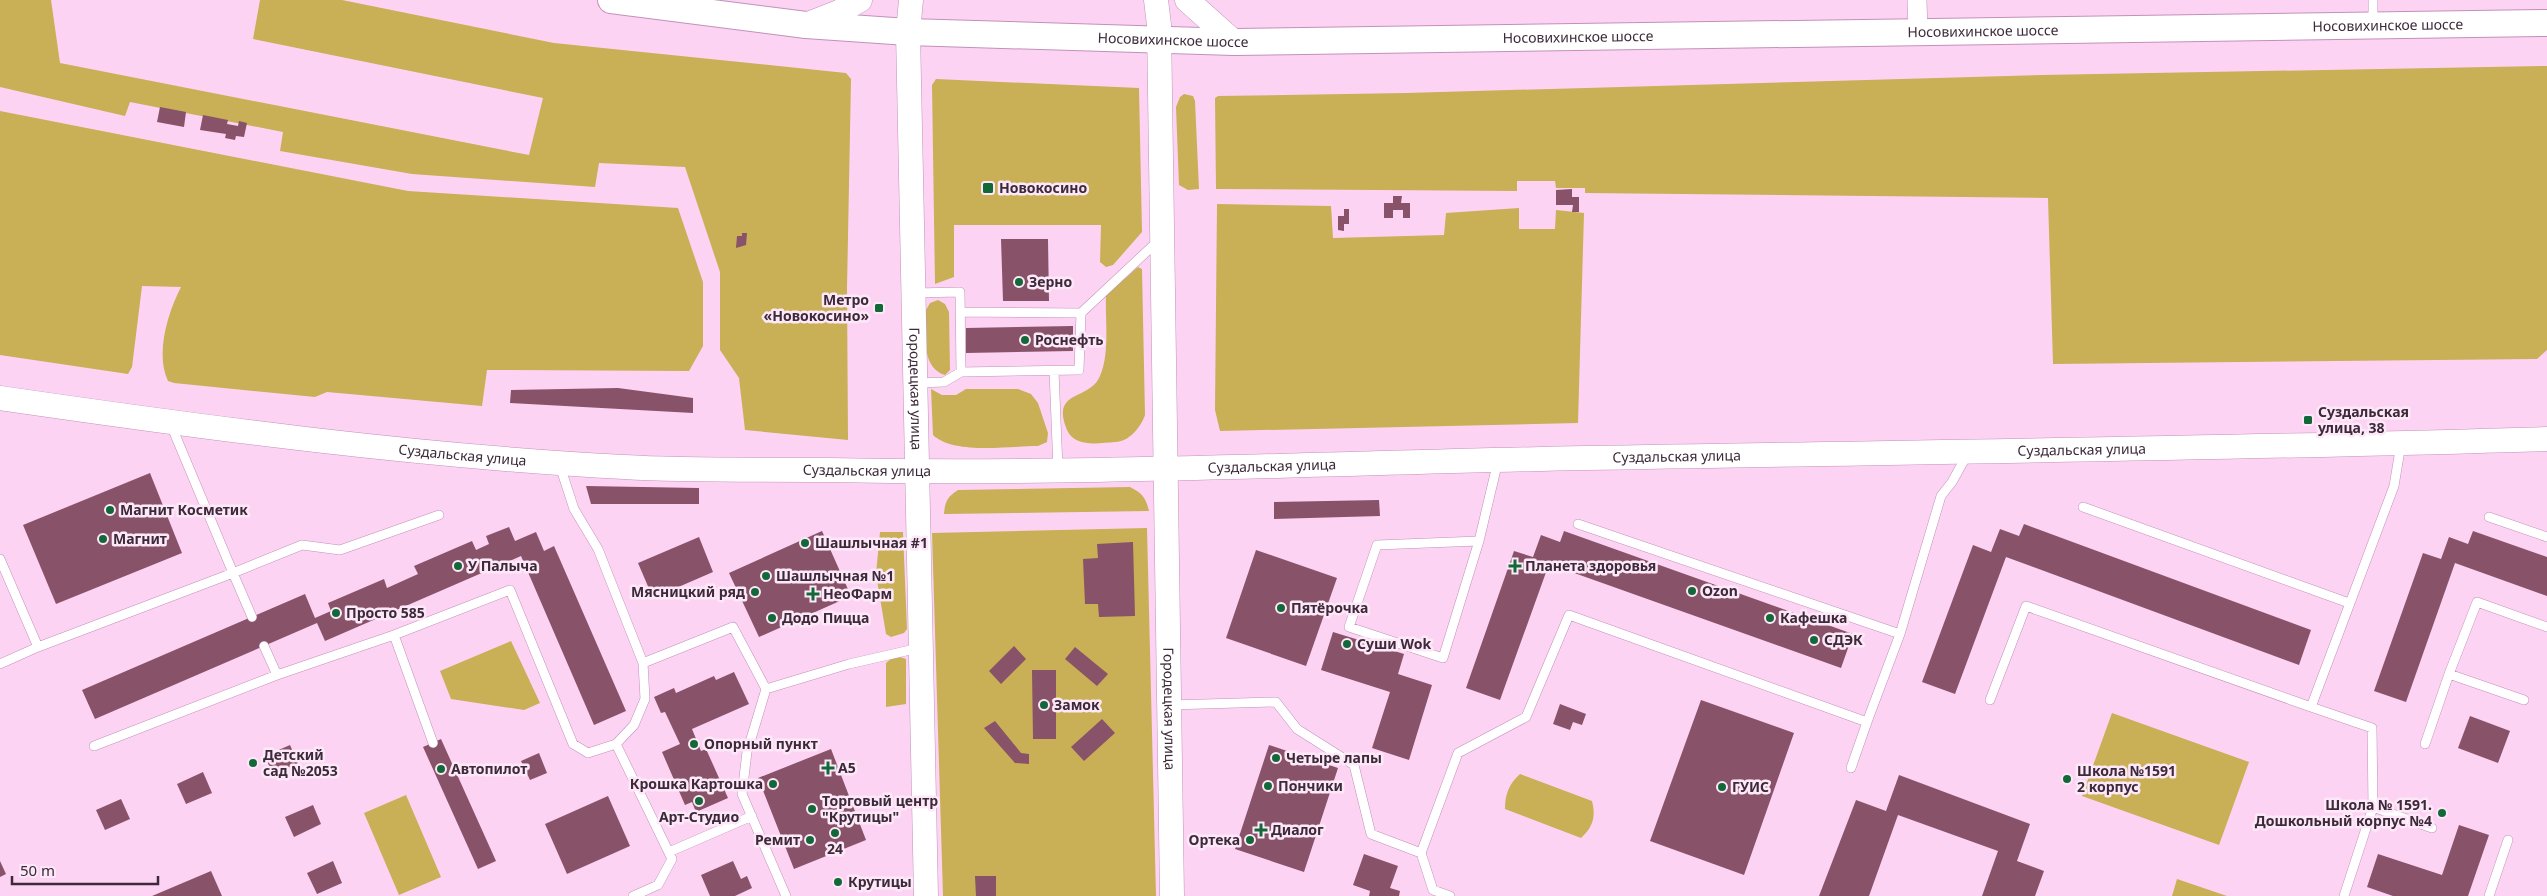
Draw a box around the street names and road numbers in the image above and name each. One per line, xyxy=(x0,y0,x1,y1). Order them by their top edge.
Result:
street label: Носовихинское шоссе xyxy=(2312,14,2464,35)
street label: Носовихинское шоссе xyxy=(1907,20,2059,41)
street label: Носовихинское шоссе xyxy=(1502,26,1654,47)
street label: Носовихинское шоссе xyxy=(1097,28,1249,51)
street label: Городецкая улица xyxy=(905,327,927,450)
street label: Суздальская улица xyxy=(398,439,527,470)
street label: Суздальская улица xyxy=(2017,439,2146,460)
street label: Суздальская улица xyxy=(1612,445,1741,467)
street label: Суздальская улица xyxy=(1207,454,1336,477)
street label: Суздальская улица xyxy=(803,460,931,480)
street label: Городецкая улица xyxy=(1159,647,1180,770)

